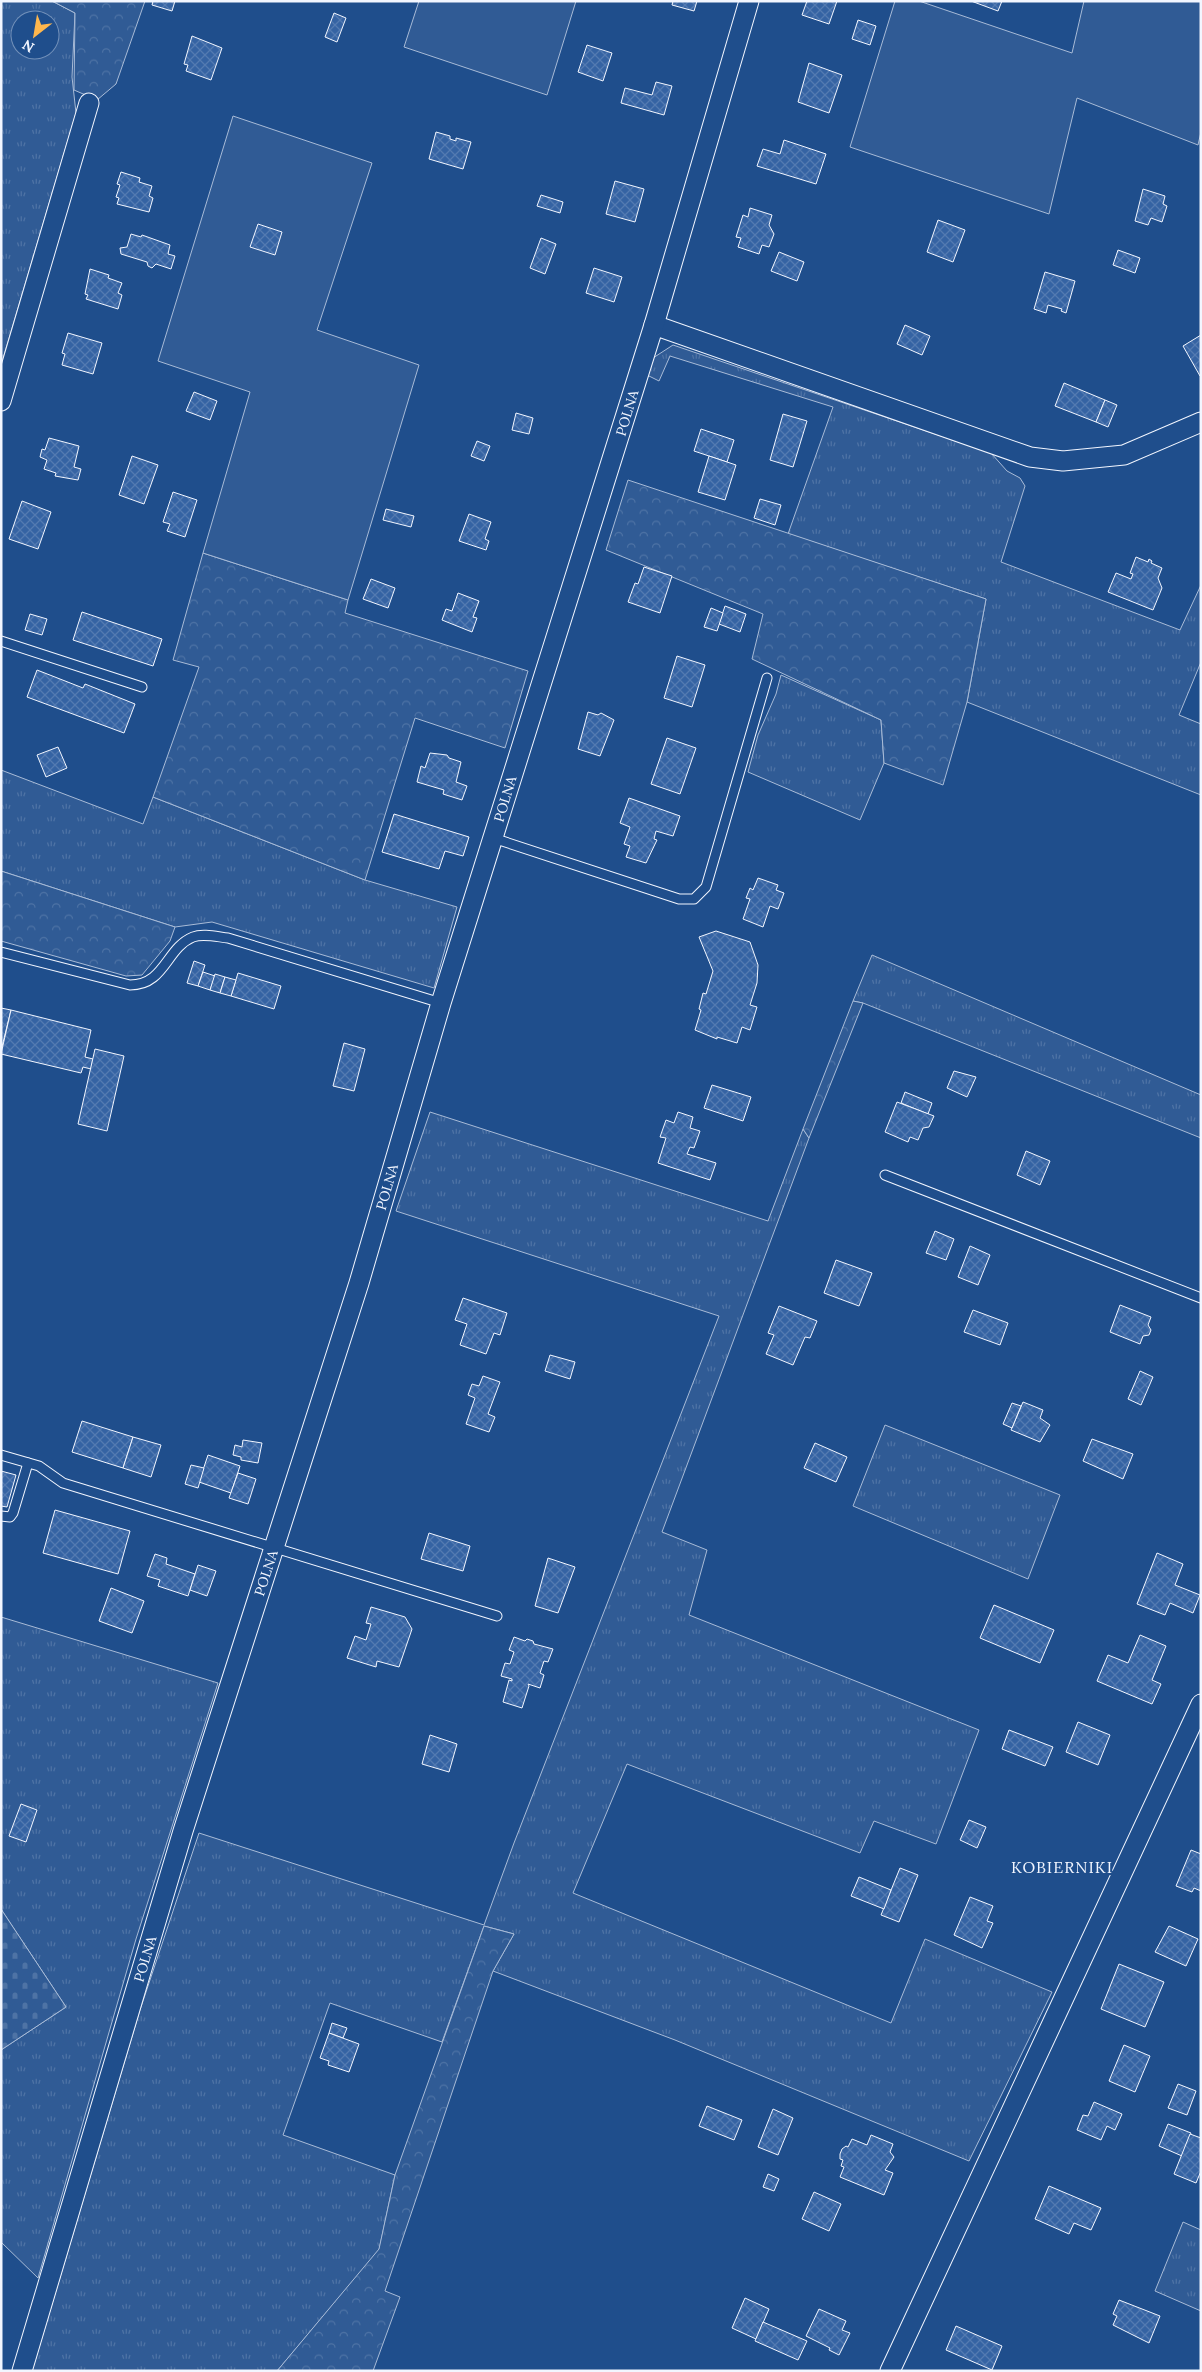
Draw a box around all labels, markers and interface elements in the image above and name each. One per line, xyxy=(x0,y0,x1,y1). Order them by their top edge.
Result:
north arrow xyxy=(10,10,60,60)
text: N xyxy=(19,36,38,57)
street label: POLNA xyxy=(612,388,643,438)
street label: POLNA xyxy=(490,774,521,824)
street label: POLNA xyxy=(372,1162,402,1212)
street label: POLNA xyxy=(250,1548,282,1598)
district label: KOBIERNIKI xyxy=(1011,1857,1113,1877)
street label: POLNA xyxy=(130,1934,161,1984)

